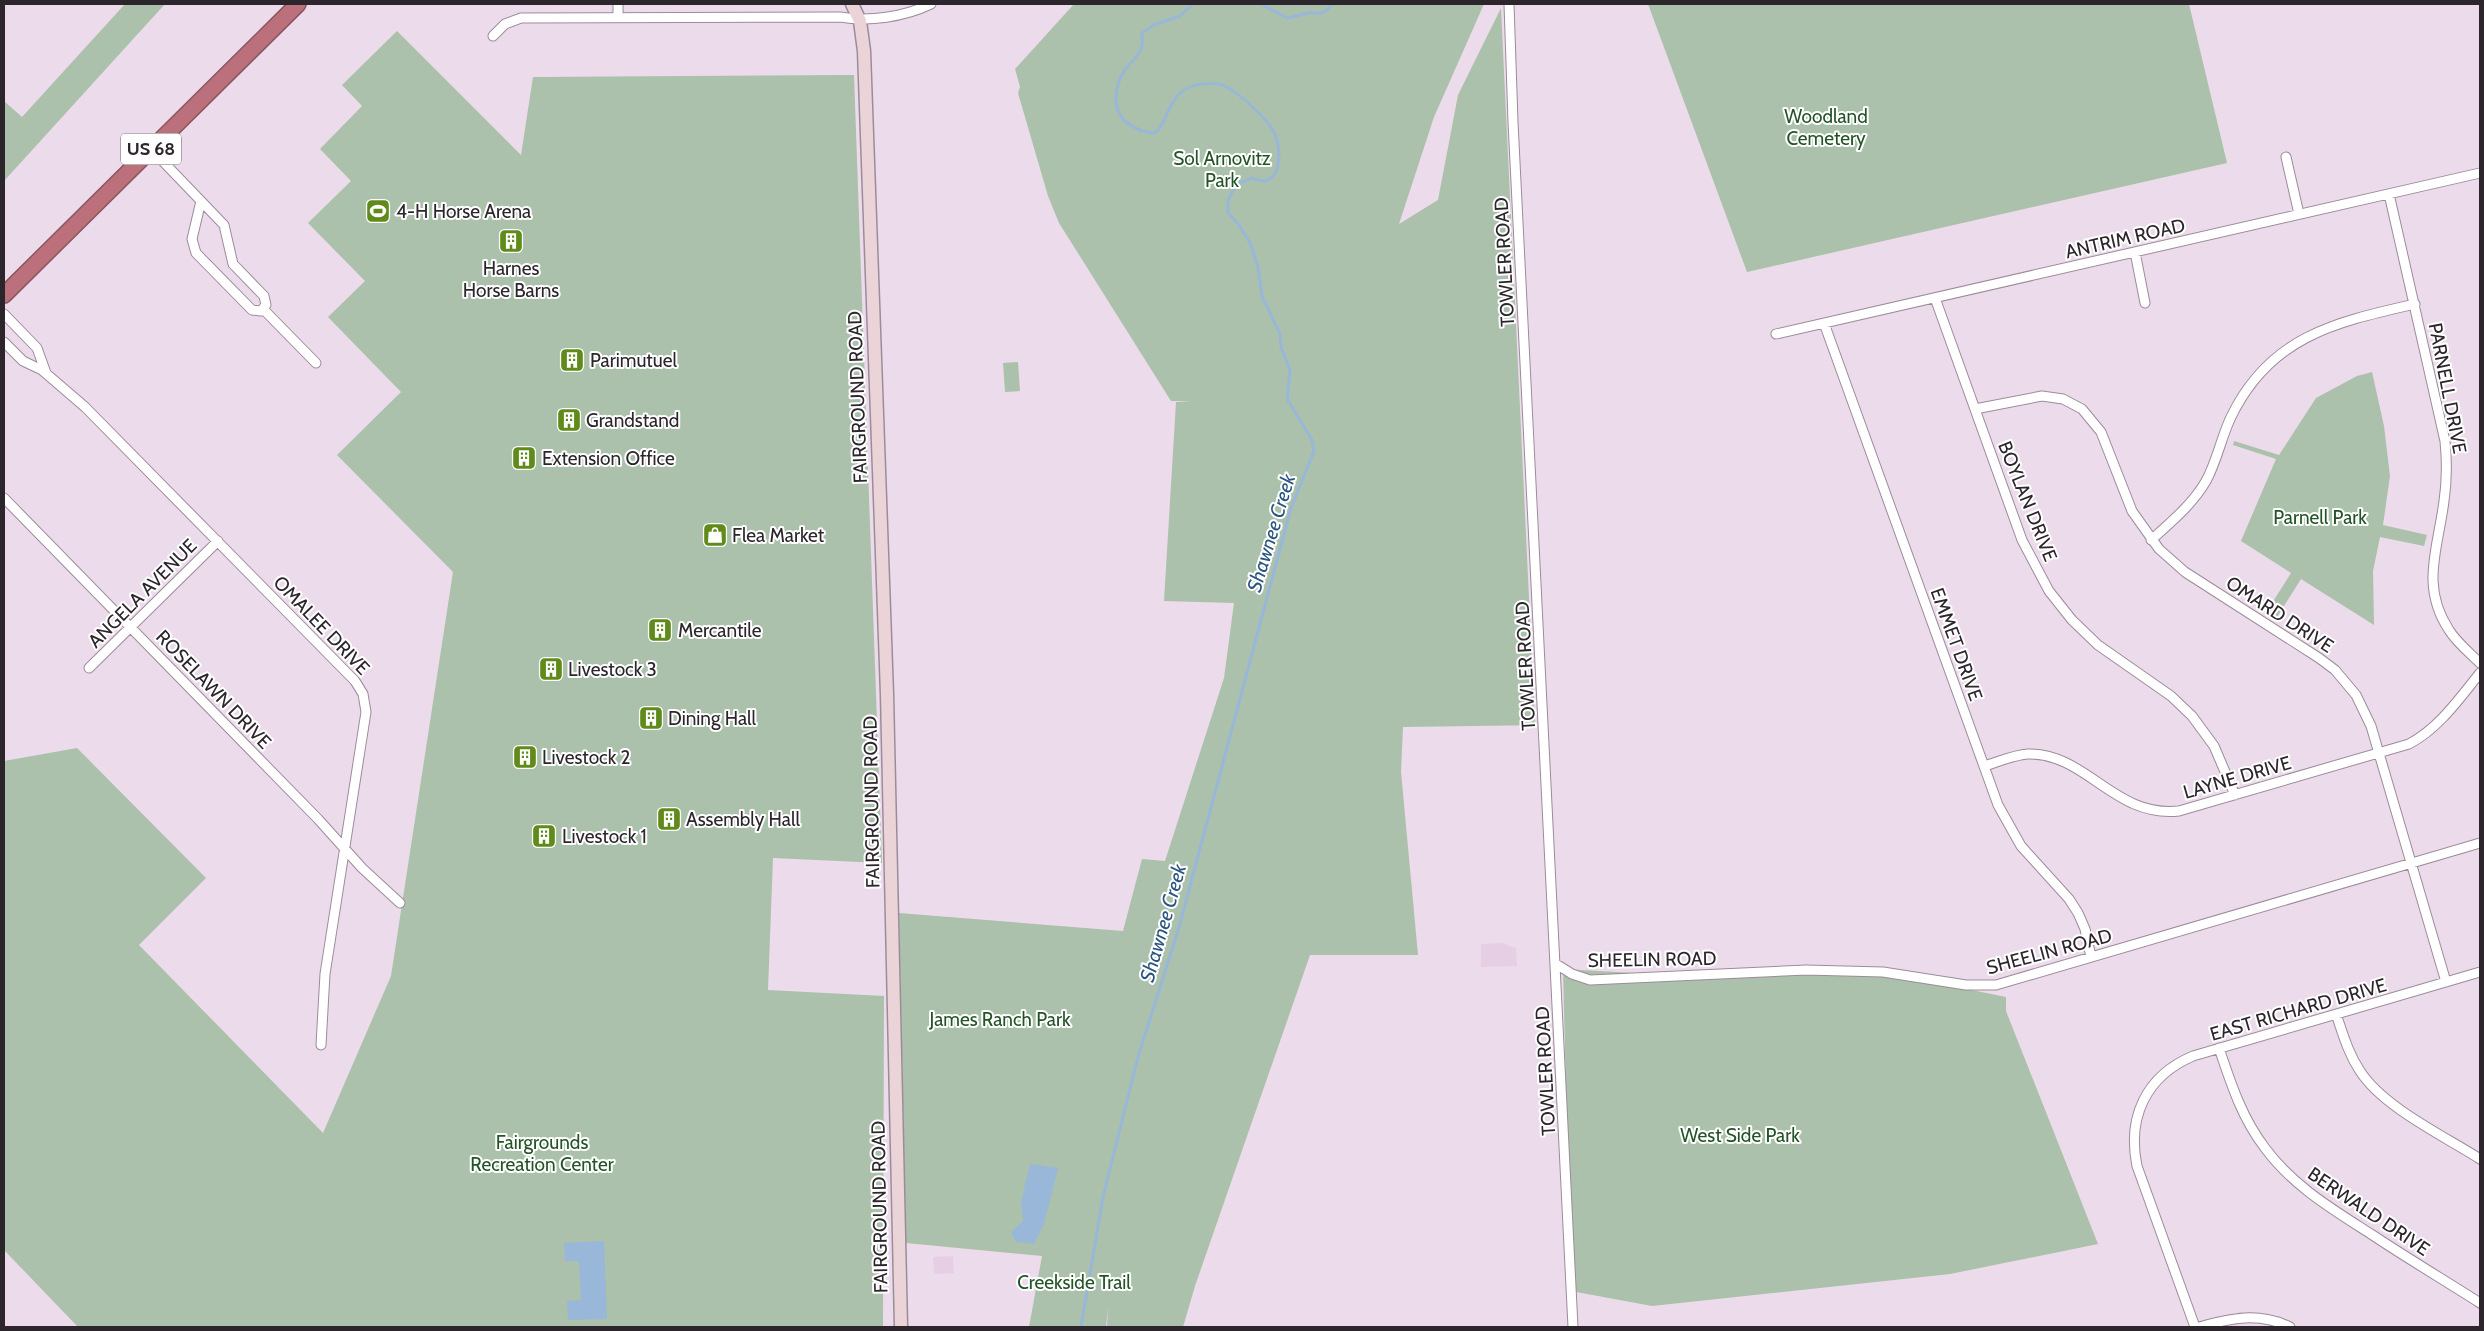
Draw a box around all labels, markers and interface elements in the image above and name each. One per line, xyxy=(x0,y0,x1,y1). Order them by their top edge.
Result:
park label: Woodland Cemetery xyxy=(1784,105,1868,150)
road number: US 68 xyxy=(121,134,181,164)
park label: Sol Arnovitz Park xyxy=(1173,147,1271,192)
street label: TOWLER ROAD xyxy=(1490,197,1519,327)
sports icon: 4-H Horse Arena xyxy=(365,198,391,224)
place label: 4-H Horse Arena xyxy=(396,200,531,223)
street label: ANTRIM ROAD xyxy=(2063,213,2188,263)
building icon: Harnes Horse Barns xyxy=(498,228,524,254)
place label: Harnes Horse Barns xyxy=(463,257,559,302)
street label: FAIRGROUND ROAD xyxy=(843,310,872,484)
street label: PARNELL DRIVE xyxy=(2424,321,2471,455)
building icon: Parimutuel xyxy=(559,347,585,373)
place label: Parimutuel xyxy=(590,349,677,372)
building icon: Grandstand xyxy=(556,407,582,433)
place label: Grandstand xyxy=(586,409,679,432)
street label: BOYLAN DRIVE xyxy=(1993,438,2062,565)
building icon: Extension Office xyxy=(511,445,537,471)
place label: Extension Office xyxy=(542,447,675,470)
water label: Shawnee Creek xyxy=(1242,470,1301,595)
park label: Parnell Park xyxy=(2273,506,2367,529)
shop icon: Flea Market xyxy=(702,522,728,548)
place label: Flea Market xyxy=(732,524,825,547)
street label: ANGELA AVENUE xyxy=(83,534,202,653)
street label: OMALEE DRIVE xyxy=(269,571,375,680)
street label: OMARD DRIVE xyxy=(2222,571,2338,658)
street label: EMMET DRIVE xyxy=(1925,585,1988,704)
street label: TOWLER ROAD xyxy=(1511,601,1540,731)
building icon: Mercantile xyxy=(647,617,673,643)
place label: Mercantile xyxy=(678,619,762,642)
street label: ROSELAWN DRIVE xyxy=(151,625,276,753)
building icon: Livestock 3 xyxy=(538,656,564,682)
place label: Livestock 3 xyxy=(568,658,657,681)
building icon: Dining Hall xyxy=(638,705,664,731)
place label: Dining Hall xyxy=(668,707,757,730)
street label: FAIRGROUND ROAD xyxy=(858,715,885,888)
building icon: Livestock 2 xyxy=(512,744,538,770)
place label: Livestock 2 xyxy=(542,746,630,769)
street label: LAYNE DRIVE xyxy=(2181,751,2294,804)
building icon: Assembly Hall xyxy=(656,806,682,832)
place label: Assembly Hall xyxy=(686,808,800,831)
building icon: Livestock 1 xyxy=(531,823,557,849)
place label: Livestock 1 xyxy=(562,825,647,848)
water label: Shawnee Creek xyxy=(1135,860,1192,985)
street label: SHEELIN ROAD xyxy=(1984,924,2115,979)
street label: SHEELIN ROAD xyxy=(1587,947,1717,972)
street label: EAST RICHARD DRIVE xyxy=(2207,973,2389,1046)
street label: TOWLER ROAD xyxy=(1531,1006,1560,1136)
park label: James Ranch Park xyxy=(929,1008,1071,1031)
street label: FAIRGROUND ROAD xyxy=(866,1120,893,1293)
park label: West Side Park xyxy=(1680,1124,1800,1147)
park label: Fairgrounds Recreation Center xyxy=(470,1131,614,1176)
street label: BERWALD DRIVE xyxy=(2303,1162,2434,1261)
park label: Creekside Trail xyxy=(1017,1271,1131,1294)

